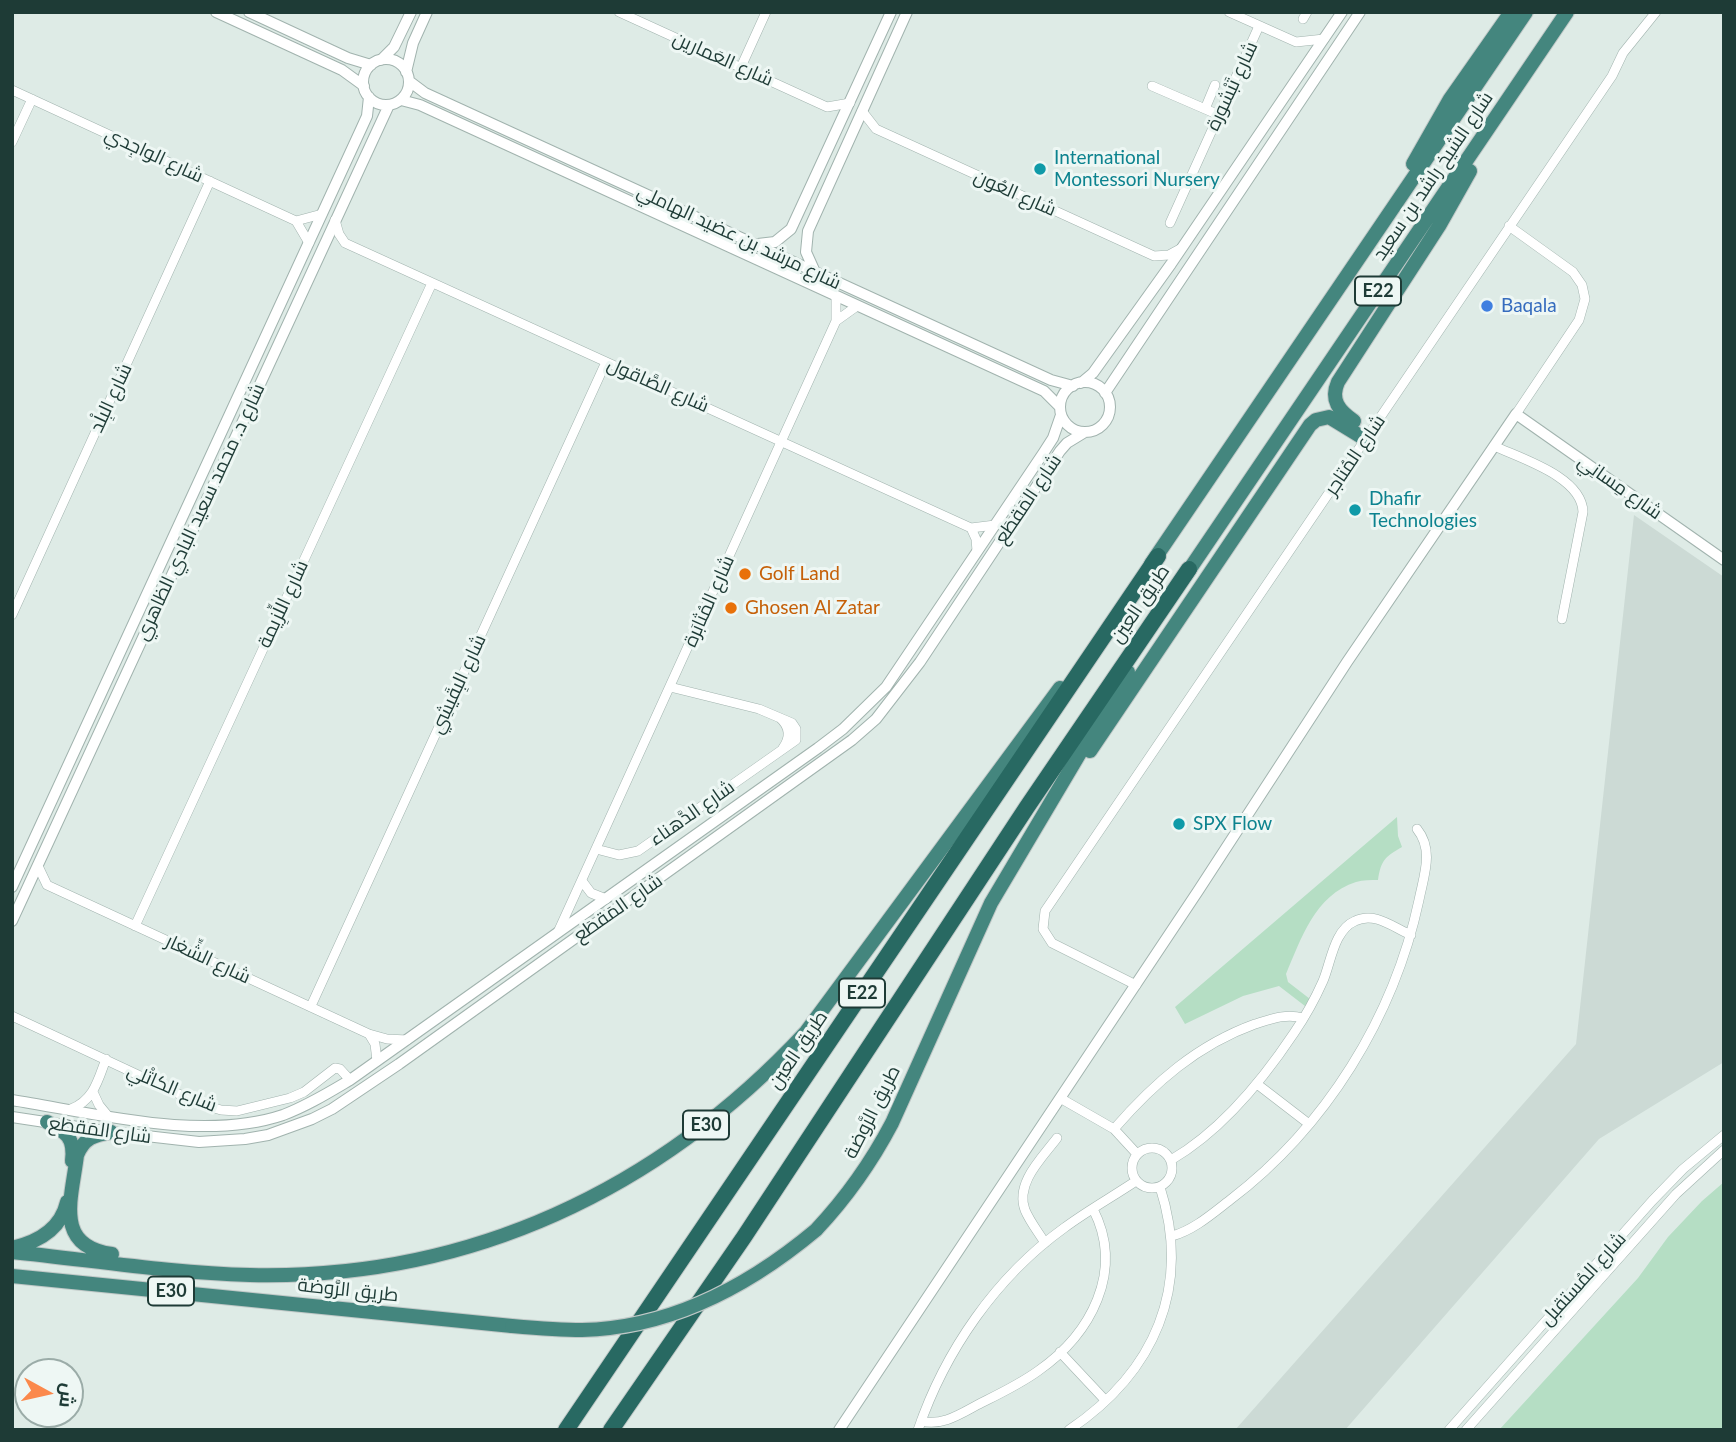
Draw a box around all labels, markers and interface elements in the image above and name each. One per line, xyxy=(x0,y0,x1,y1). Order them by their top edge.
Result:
street label: شارع العَمارين xyxy=(669,27,777,91)
street label: شارع تَبْشورة xyxy=(1201,38,1263,134)
street label: شارع الشيخ راشد بن سعيد xyxy=(1368,87,1498,265)
street label: شارع الواجِدي xyxy=(101,122,207,188)
place label: International Montessori Nursery xyxy=(1054,147,1220,191)
marker: International Montessori Nursery xyxy=(1032,161,1048,177)
street label: شارع العُون xyxy=(970,165,1060,221)
street label: شارع مرشد بن عضيد الهاملي xyxy=(633,180,845,294)
road number: E22 xyxy=(1355,276,1401,306)
place label: Baqala xyxy=(1501,295,1557,317)
marker: Baqala xyxy=(1479,298,1495,314)
street label: شارع الصَّاقول xyxy=(604,352,712,418)
street label: شارع البِلْد xyxy=(85,360,137,436)
street label: شارع د. محمد سعيد البادي الظاهري xyxy=(130,380,270,644)
street label: شارع المُتاجر xyxy=(1320,410,1390,500)
street label: شارع المَقطَع xyxy=(990,450,1066,548)
street label: شارع مِسانِي xyxy=(1573,450,1667,524)
place label: Dhafir Technologies xyxy=(1369,488,1477,532)
marker: Dhafir Technologies xyxy=(1347,502,1363,518)
street label: شارع المُثابَرة xyxy=(679,552,739,650)
street label: شارع اللِّزِيمة xyxy=(253,557,313,651)
street label: طريق العين xyxy=(1106,560,1174,648)
place label: Golf Land xyxy=(759,563,840,585)
marker: Golf Land xyxy=(737,566,753,582)
place label: Ghosen Al Zatar xyxy=(745,597,880,619)
marker: Ghosen Al Zatar xyxy=(723,600,739,616)
street label: شارع البِقَيشِي xyxy=(425,631,491,737)
street label: شارع الدَّهناء xyxy=(645,775,739,851)
place label: SPX Flow xyxy=(1193,813,1272,835)
marker: SPX Flow xyxy=(1171,816,1187,832)
street label: شارع المَقطَع xyxy=(569,869,667,947)
street label: شارع الشِّغار xyxy=(162,929,254,989)
road number: E22 xyxy=(839,978,885,1008)
street label: طريق العين xyxy=(764,1006,832,1094)
street label: شارع الكاتْلي xyxy=(124,1059,220,1117)
street label: طريق الرَّوضة xyxy=(839,1062,905,1162)
road number: E30 xyxy=(683,1110,729,1140)
street label: شارع المَقطَع xyxy=(47,1112,153,1148)
street label: شارع المُستقبل xyxy=(1535,1228,1631,1330)
street label: طريق الرَّوضة xyxy=(296,1273,400,1307)
road number: E30 xyxy=(148,1276,194,1306)
north arrow xyxy=(14,1358,84,1428)
text: ش xyxy=(55,1382,81,1409)

